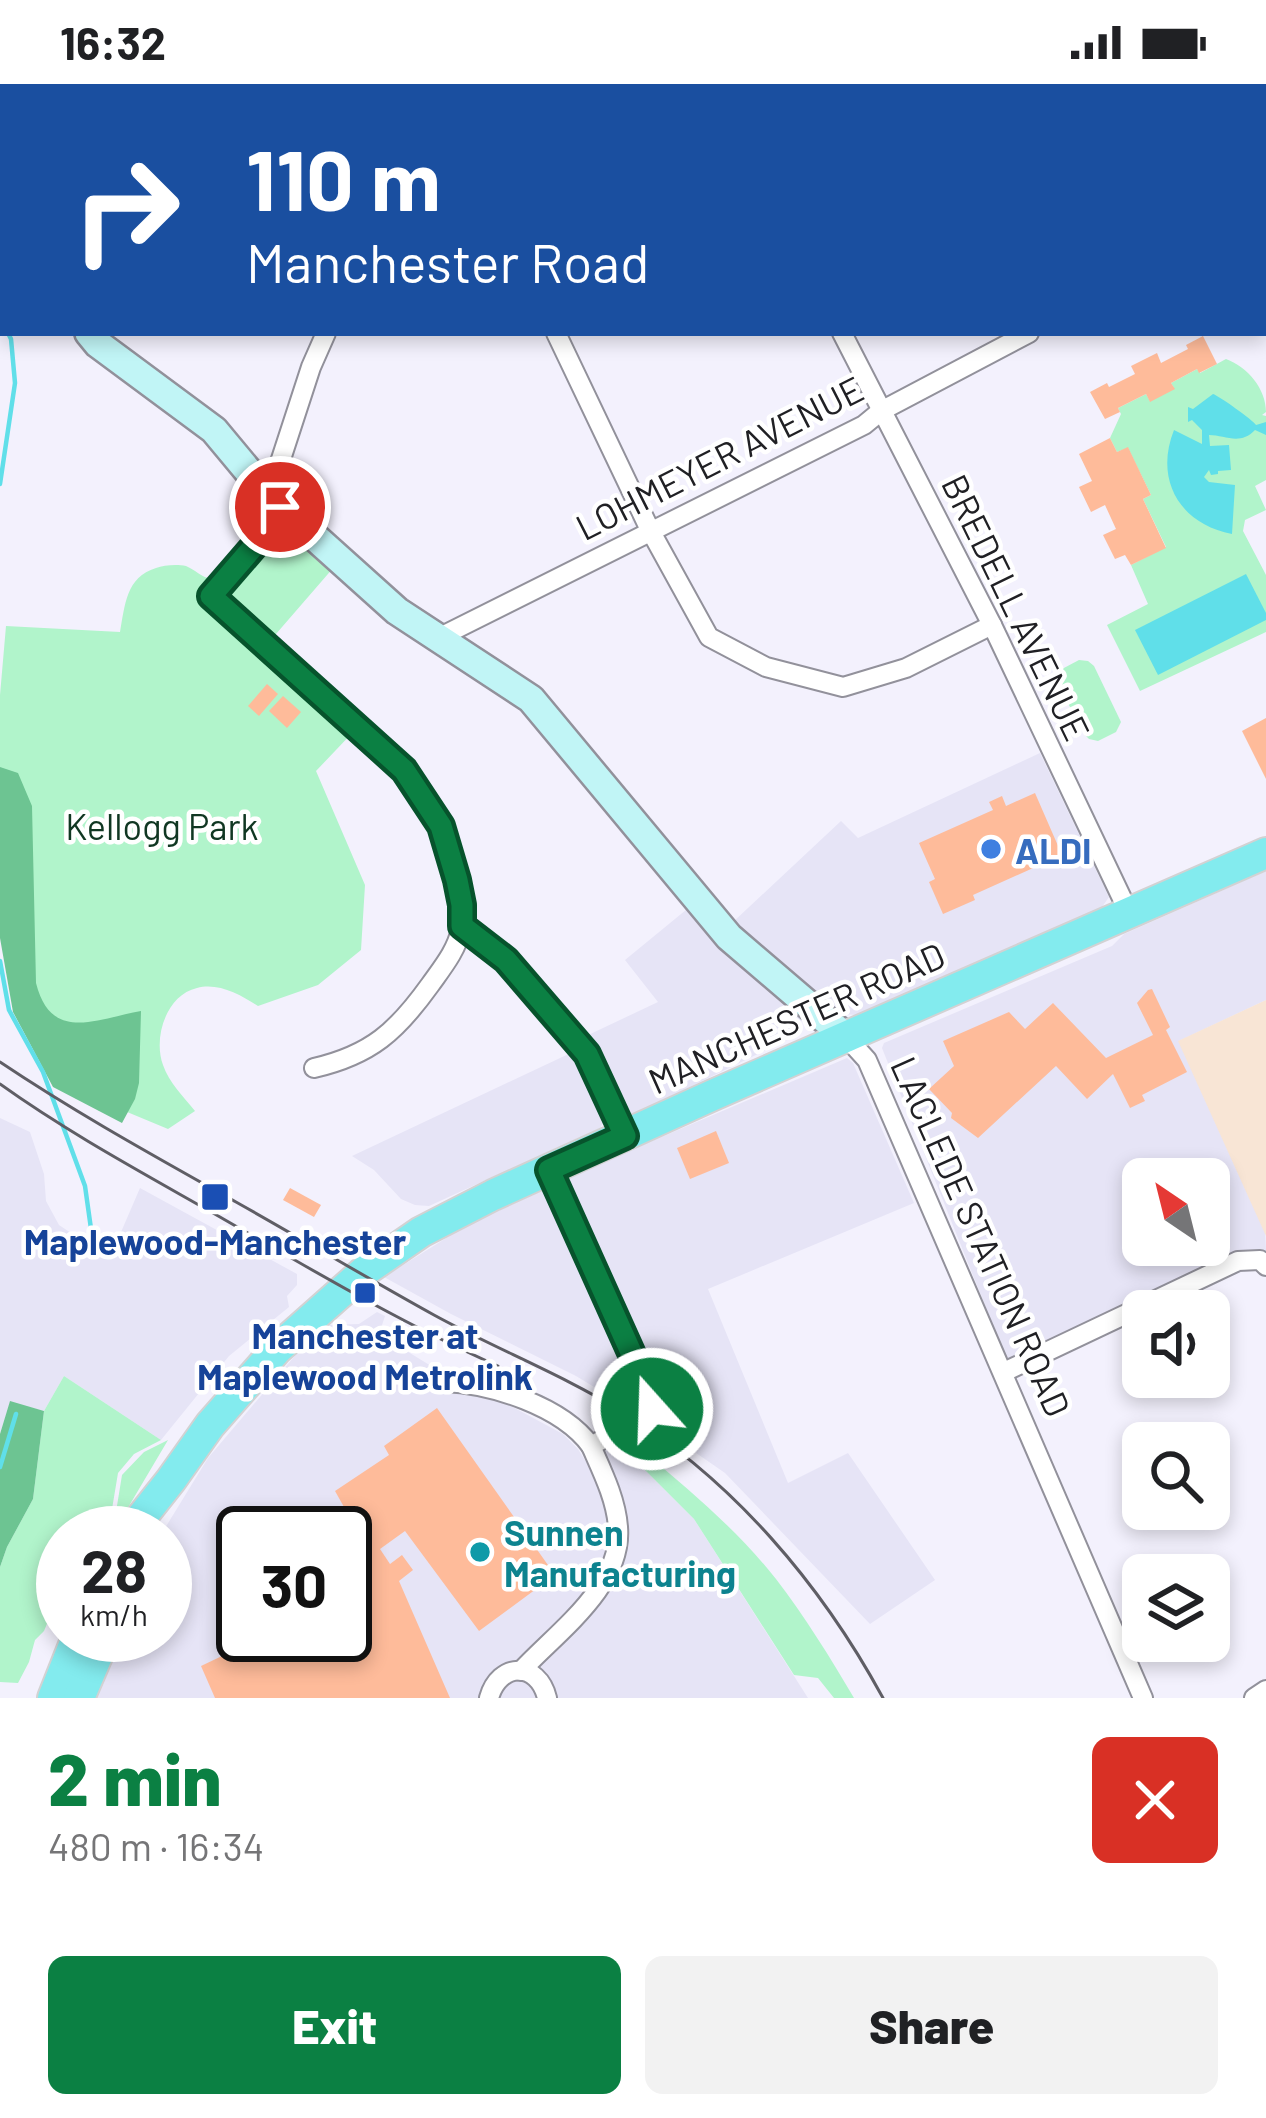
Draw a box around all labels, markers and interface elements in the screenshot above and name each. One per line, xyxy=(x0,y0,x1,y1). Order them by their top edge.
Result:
text: 16:32 xyxy=(60,15,166,69)
text: 110 m xyxy=(246,127,441,228)
icon: right xyxy=(48,132,204,288)
text: Manchester Road xyxy=(246,229,649,294)
street label: LOHMEYER AVENUE xyxy=(568,366,870,548)
pin xyxy=(229,456,331,558)
street label: BREDELL AVENUE xyxy=(934,467,1100,747)
icon: arrive xyxy=(247,474,313,540)
park label: Kellogg Park xyxy=(65,804,259,847)
place label: ALDI xyxy=(1015,828,1091,871)
marker: ALDI xyxy=(978,836,1004,862)
street label: MANCHESTER ROAD xyxy=(641,932,951,1102)
street label: LACLEDE STATION ROAD xyxy=(883,1049,1081,1423)
north arrow xyxy=(1122,1158,1230,1266)
map controls xyxy=(1122,1158,1230,1662)
marker: Maplewood-Manchester xyxy=(199,1181,231,1213)
place label: Maplewood-Manchester xyxy=(24,1219,406,1262)
marker: Manchester at Maplewood Metrolink xyxy=(352,1280,378,1306)
button: sound xyxy=(1122,1290,1230,1398)
place label: Manchester at Maplewood Metrolink xyxy=(197,1313,533,1397)
position arrow xyxy=(589,1346,715,1472)
button: search xyxy=(1122,1422,1230,1530)
speed limit sign: 30 xyxy=(216,1506,372,1662)
place label: Sunnen Manufacturing xyxy=(504,1510,736,1594)
text: 28 xyxy=(81,1533,147,1605)
marker: Sunnen Manufacturing xyxy=(467,1539,493,1565)
button: layers xyxy=(1122,1554,1230,1662)
text: km/h xyxy=(80,1596,148,1632)
text: 2 min xyxy=(48,1734,222,1820)
button: close xyxy=(1092,1737,1218,1863)
text: 480 m · 16:34 xyxy=(48,1822,264,1869)
button: Exit xyxy=(48,1956,621,2094)
button: Share xyxy=(645,1956,1218,2094)

